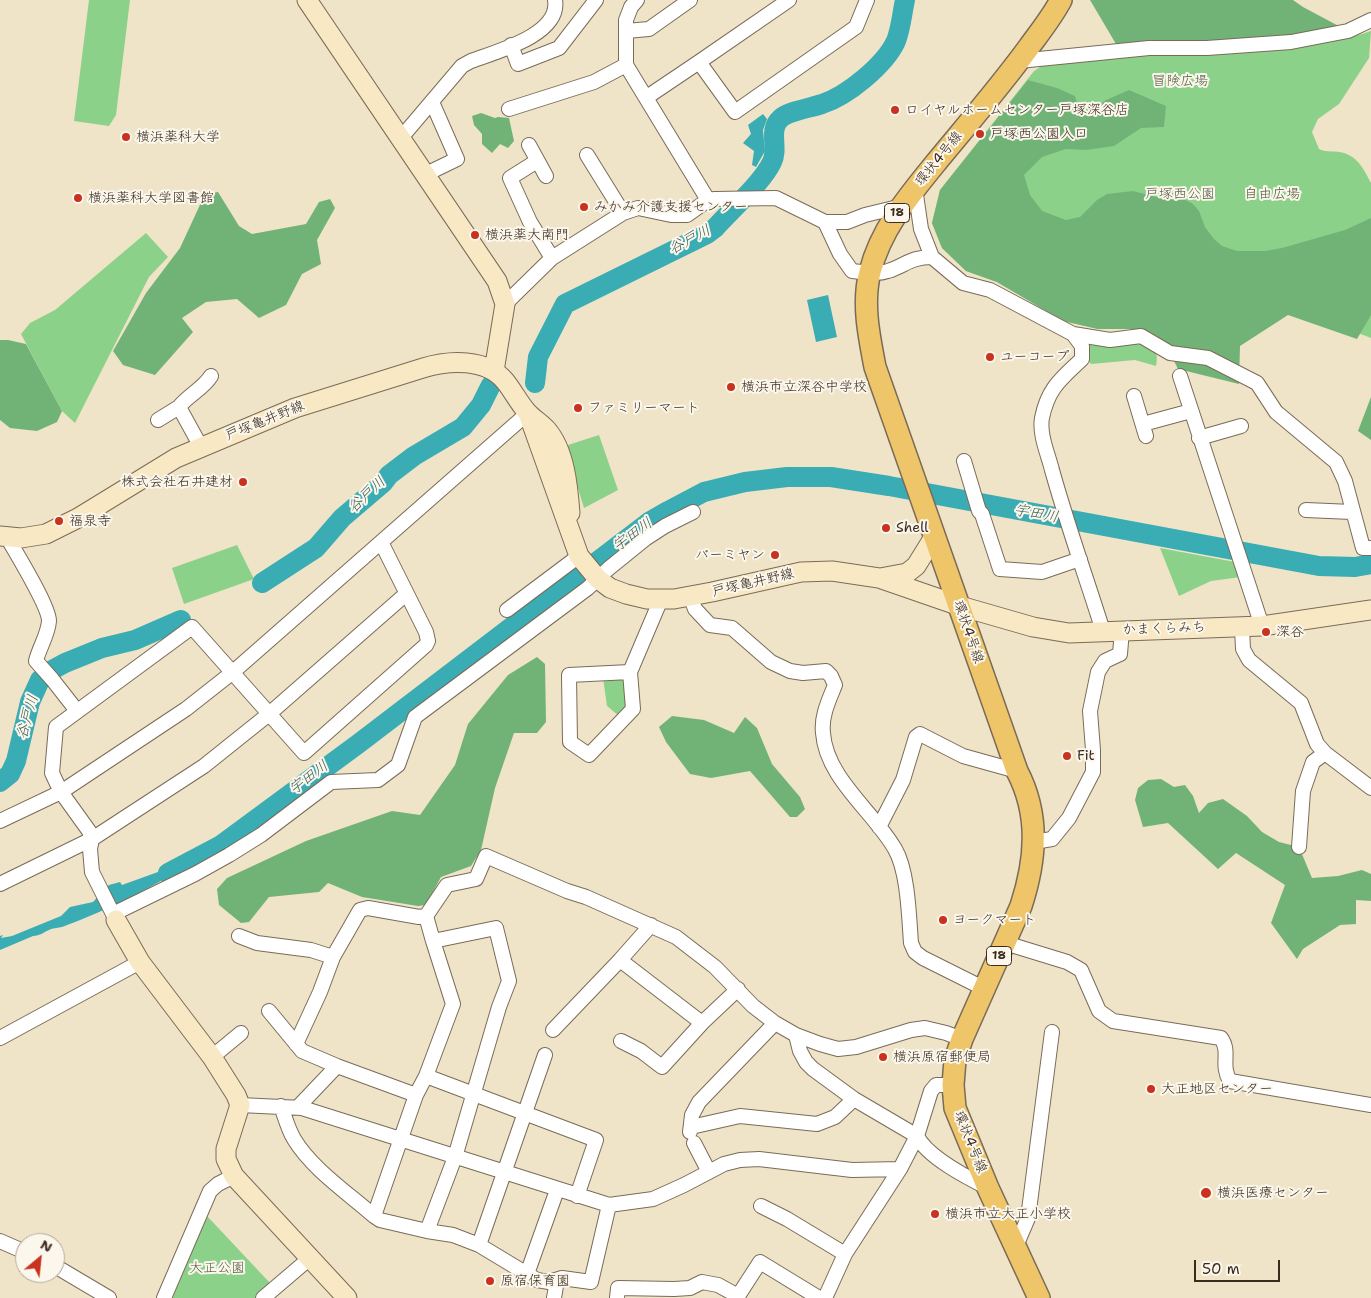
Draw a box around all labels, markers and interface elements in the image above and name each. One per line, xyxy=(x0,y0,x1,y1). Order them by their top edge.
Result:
park label: 冒険広場 xyxy=(1152,73,1208,89)
place label: ロイヤルホームセンター戸塚深谷店 xyxy=(905,102,1129,118)
marker: ロイヤルホームセンター戸塚深谷店 xyxy=(889,104,901,116)
place label: 戸塚西公園入口 xyxy=(990,126,1088,142)
street label: 環状4号線 xyxy=(912,128,966,190)
marker: 戸塚西公園入口 xyxy=(974,128,986,140)
place label: 横浜薬科大学 xyxy=(136,129,220,145)
marker: 横浜薬科大学 xyxy=(120,131,132,143)
park label: 戸塚西公園 xyxy=(1145,186,1215,202)
park label: 自由広場 xyxy=(1244,186,1300,202)
place label: 横浜薬科大学図書館 xyxy=(88,190,214,206)
marker: 横浜薬科大学図書館 xyxy=(72,192,84,204)
place label: みかみ介護支援センター xyxy=(594,199,748,215)
marker: みかみ介護支援センター xyxy=(578,201,590,213)
road number: 18 xyxy=(884,204,910,222)
water label: 谷戸川 xyxy=(666,221,714,259)
place label: 横浜薬大南門 xyxy=(485,227,569,243)
marker: 横浜薬大南門 xyxy=(469,229,481,241)
place label: ユーコープ xyxy=(1000,349,1069,365)
marker: ユーコープ xyxy=(984,351,996,363)
place label: 横浜市立深谷中学校 xyxy=(741,379,867,395)
marker: 横浜市立深谷中学校 xyxy=(725,381,737,393)
street label: 戸塚亀井野線 xyxy=(223,397,307,445)
place label: ファミリーマート xyxy=(588,400,700,416)
marker: ファミリーマート xyxy=(572,402,584,414)
water label: 谷戸川 xyxy=(344,473,390,517)
place label: 株式会社石井建材 xyxy=(121,474,233,490)
marker: 株式会社石井建材 xyxy=(237,476,249,488)
water label: 宇田川 xyxy=(1012,501,1060,527)
place label: 福泉寺 xyxy=(69,513,111,529)
water label: 宇田川 xyxy=(610,514,656,556)
marker: 福泉寺 xyxy=(53,515,65,527)
place label: Shell xyxy=(896,520,929,536)
marker: Shell xyxy=(880,522,892,534)
place label: バーミヤン xyxy=(695,547,765,563)
marker: バーミヤン xyxy=(769,549,781,561)
street label: 戸塚亀井野線 xyxy=(710,565,796,601)
street label: 環状4号線 xyxy=(949,598,987,666)
street label: かまくらみち xyxy=(1122,619,1206,639)
place label: 深谷 xyxy=(1276,624,1304,640)
marker: 深谷 xyxy=(1260,626,1272,638)
water label: 谷戸川 xyxy=(13,693,43,741)
place label: Fit xyxy=(1077,748,1095,764)
marker: Fit xyxy=(1061,750,1073,762)
water label: 宇田川 xyxy=(286,757,332,799)
place label: ヨークマート xyxy=(953,912,1036,928)
marker: ヨークマート xyxy=(937,914,949,926)
road number: 18 xyxy=(986,946,1012,966)
place label: 横浜原宿郵便局 xyxy=(893,1049,991,1065)
marker: 横浜原宿郵便局 xyxy=(877,1051,889,1063)
place label: 大正地区センター xyxy=(1161,1081,1273,1097)
marker: 大正地区センター xyxy=(1145,1083,1157,1095)
street label: 環状4号線 xyxy=(950,1108,990,1176)
place label: 横浜医療センター xyxy=(1217,1185,1329,1201)
marker: 横浜医療センター xyxy=(1199,1186,1213,1200)
place label: 横浜市立大正小学校 xyxy=(945,1206,1071,1222)
marker: 横浜市立大正小学校 xyxy=(929,1208,941,1220)
north arrow xyxy=(15,1233,65,1283)
text: N xyxy=(37,1235,56,1256)
scale bar xyxy=(1196,1250,1282,1282)
text: 50 m xyxy=(1202,1259,1240,1279)
park label: 大正公園 xyxy=(189,1260,245,1276)
place label: 原宿保育園 xyxy=(500,1273,570,1289)
marker: 原宿保育園 xyxy=(484,1275,496,1287)

